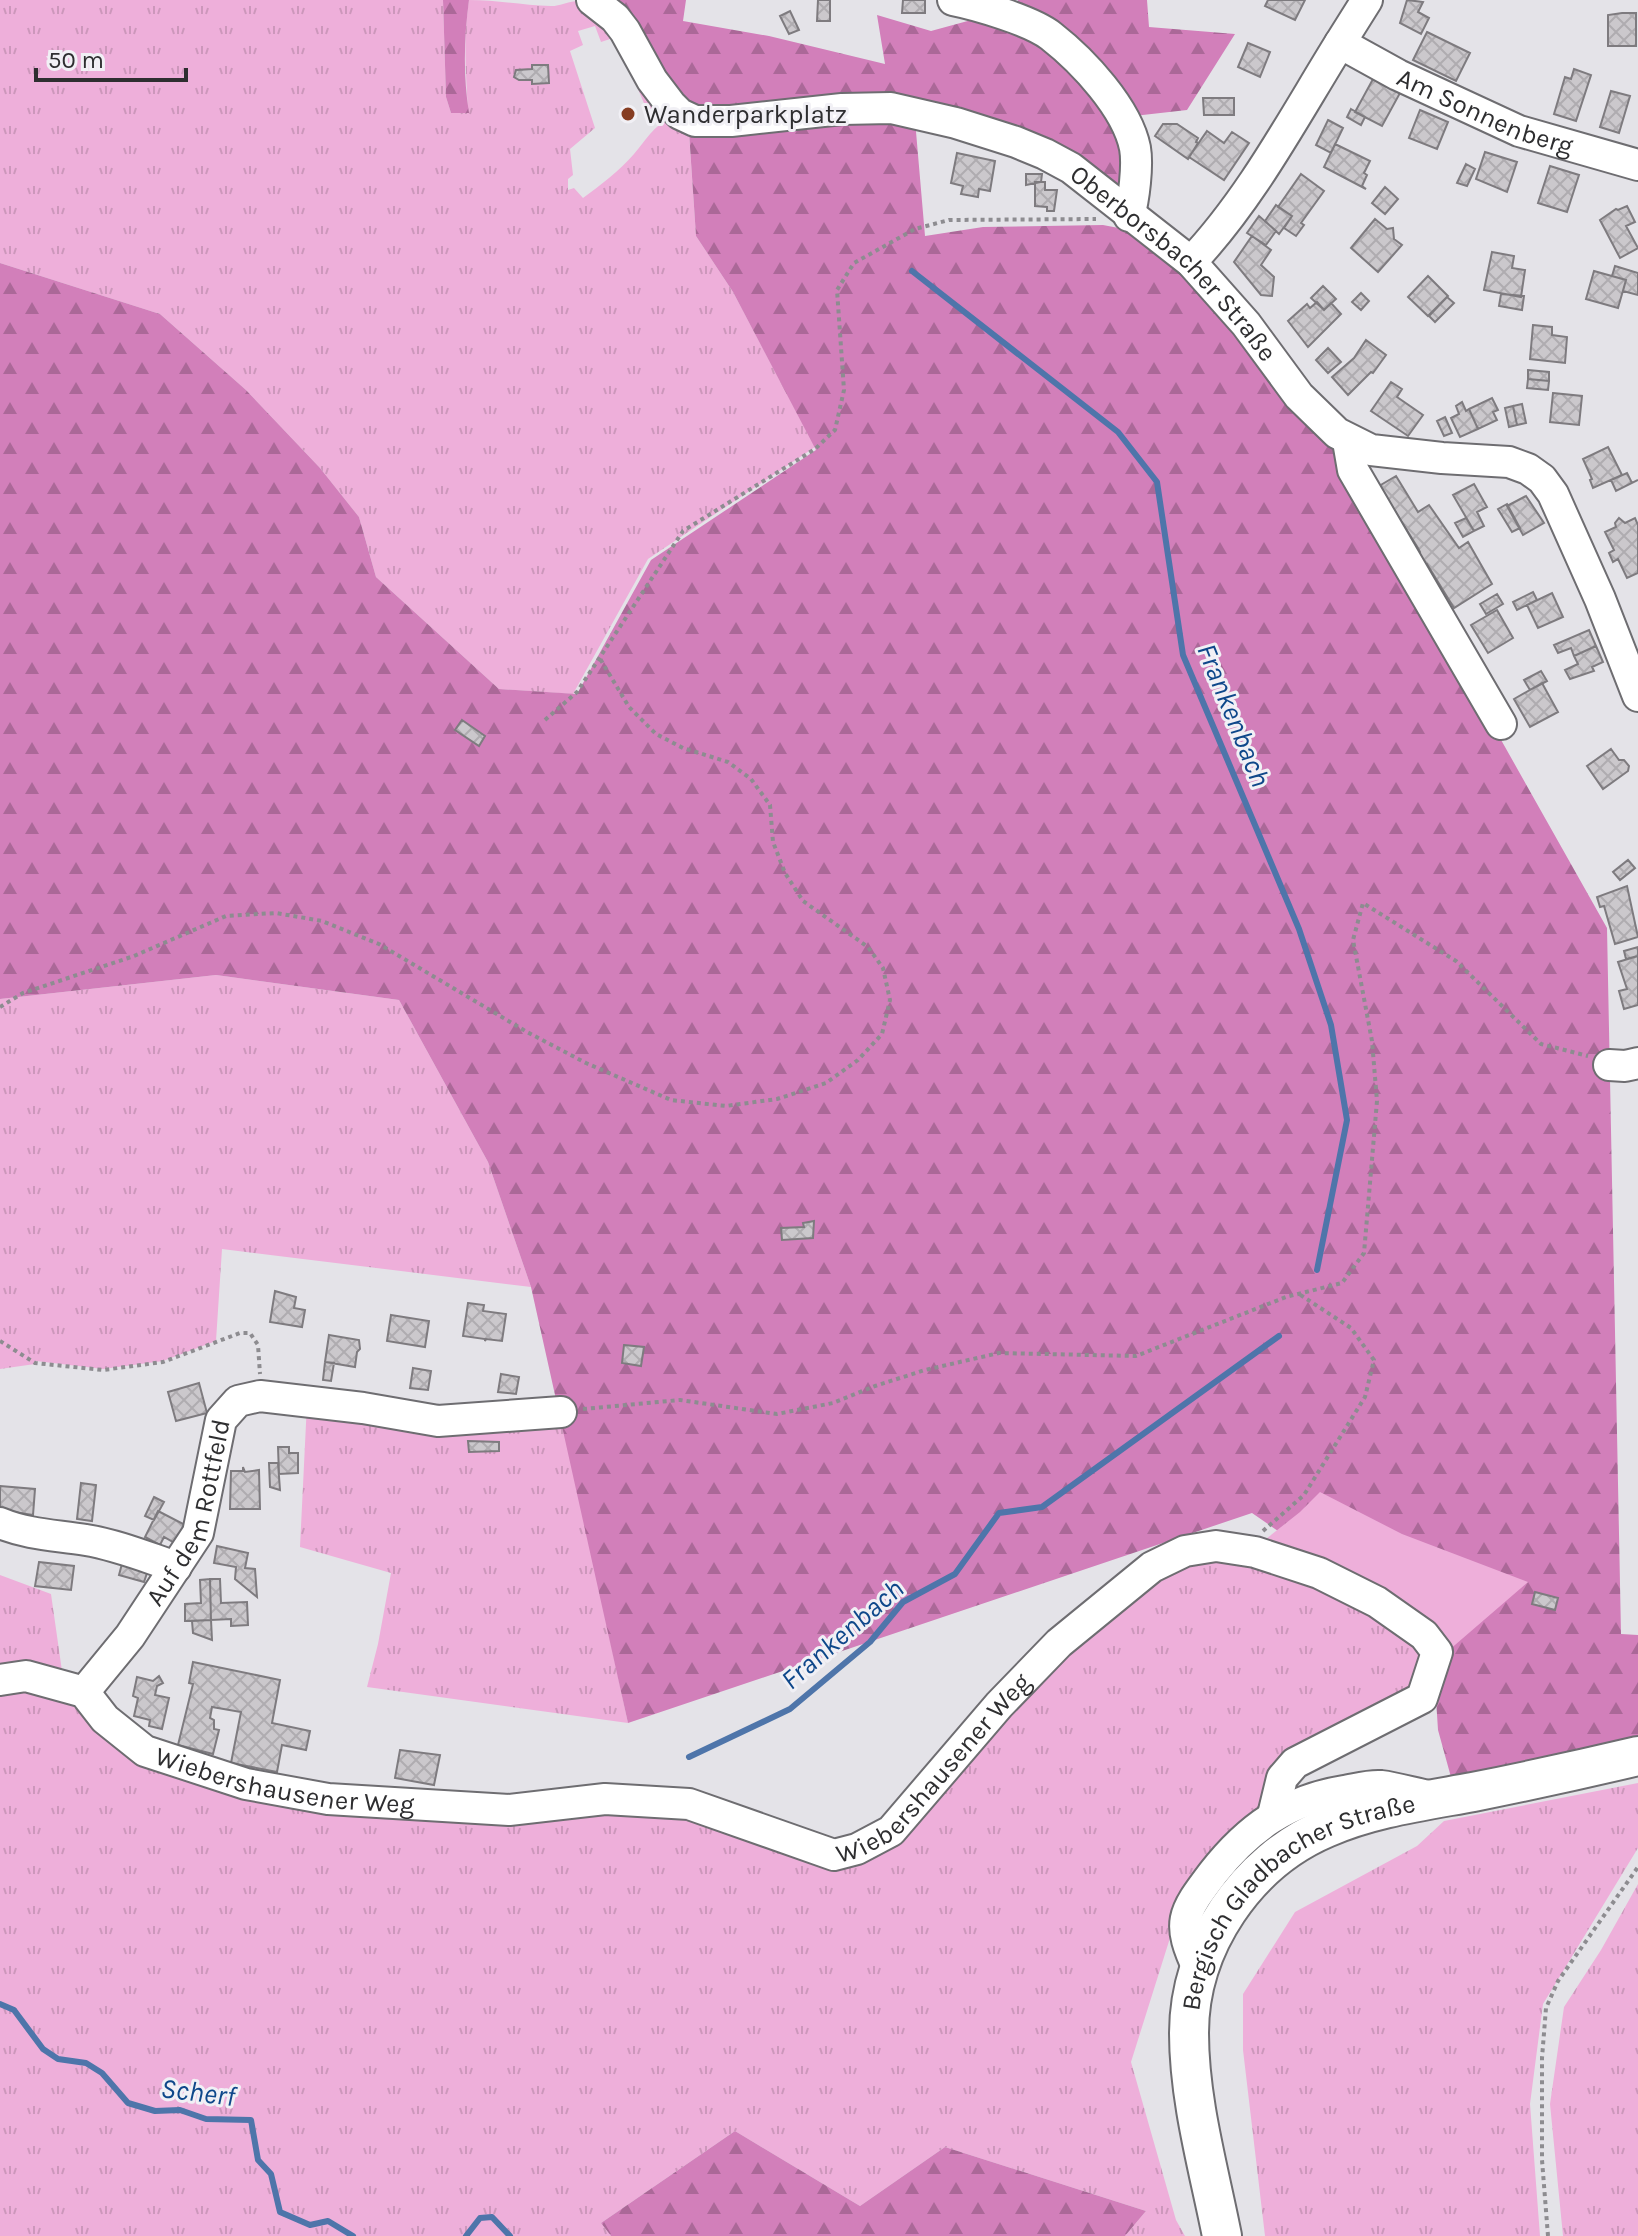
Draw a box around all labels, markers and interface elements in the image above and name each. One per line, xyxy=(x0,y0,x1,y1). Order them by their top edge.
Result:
scale bar xyxy=(36,32,186,82)
text: 50 m xyxy=(48,46,104,74)
street label: Am Sonnenberg xyxy=(1392,61,1577,161)
place label: Wanderparkplatz xyxy=(644,99,847,130)
marker: Wanderparkplatz xyxy=(619,105,637,123)
street label: Oberborsbacher Straße xyxy=(1064,158,1284,367)
water label: Frankenbach xyxy=(1190,639,1278,791)
street label: Auf dem Rottfeld xyxy=(139,1416,236,1611)
water label: Frankenbach xyxy=(774,1572,910,1696)
street label: Wiebershausener Weg xyxy=(833,1666,1037,1869)
street label: Wiebershausener Weg xyxy=(152,1740,416,1820)
street label: Bergisch Gladbacher Straße xyxy=(1175,1787,1418,2012)
water label: Scherf xyxy=(159,2071,239,2113)

